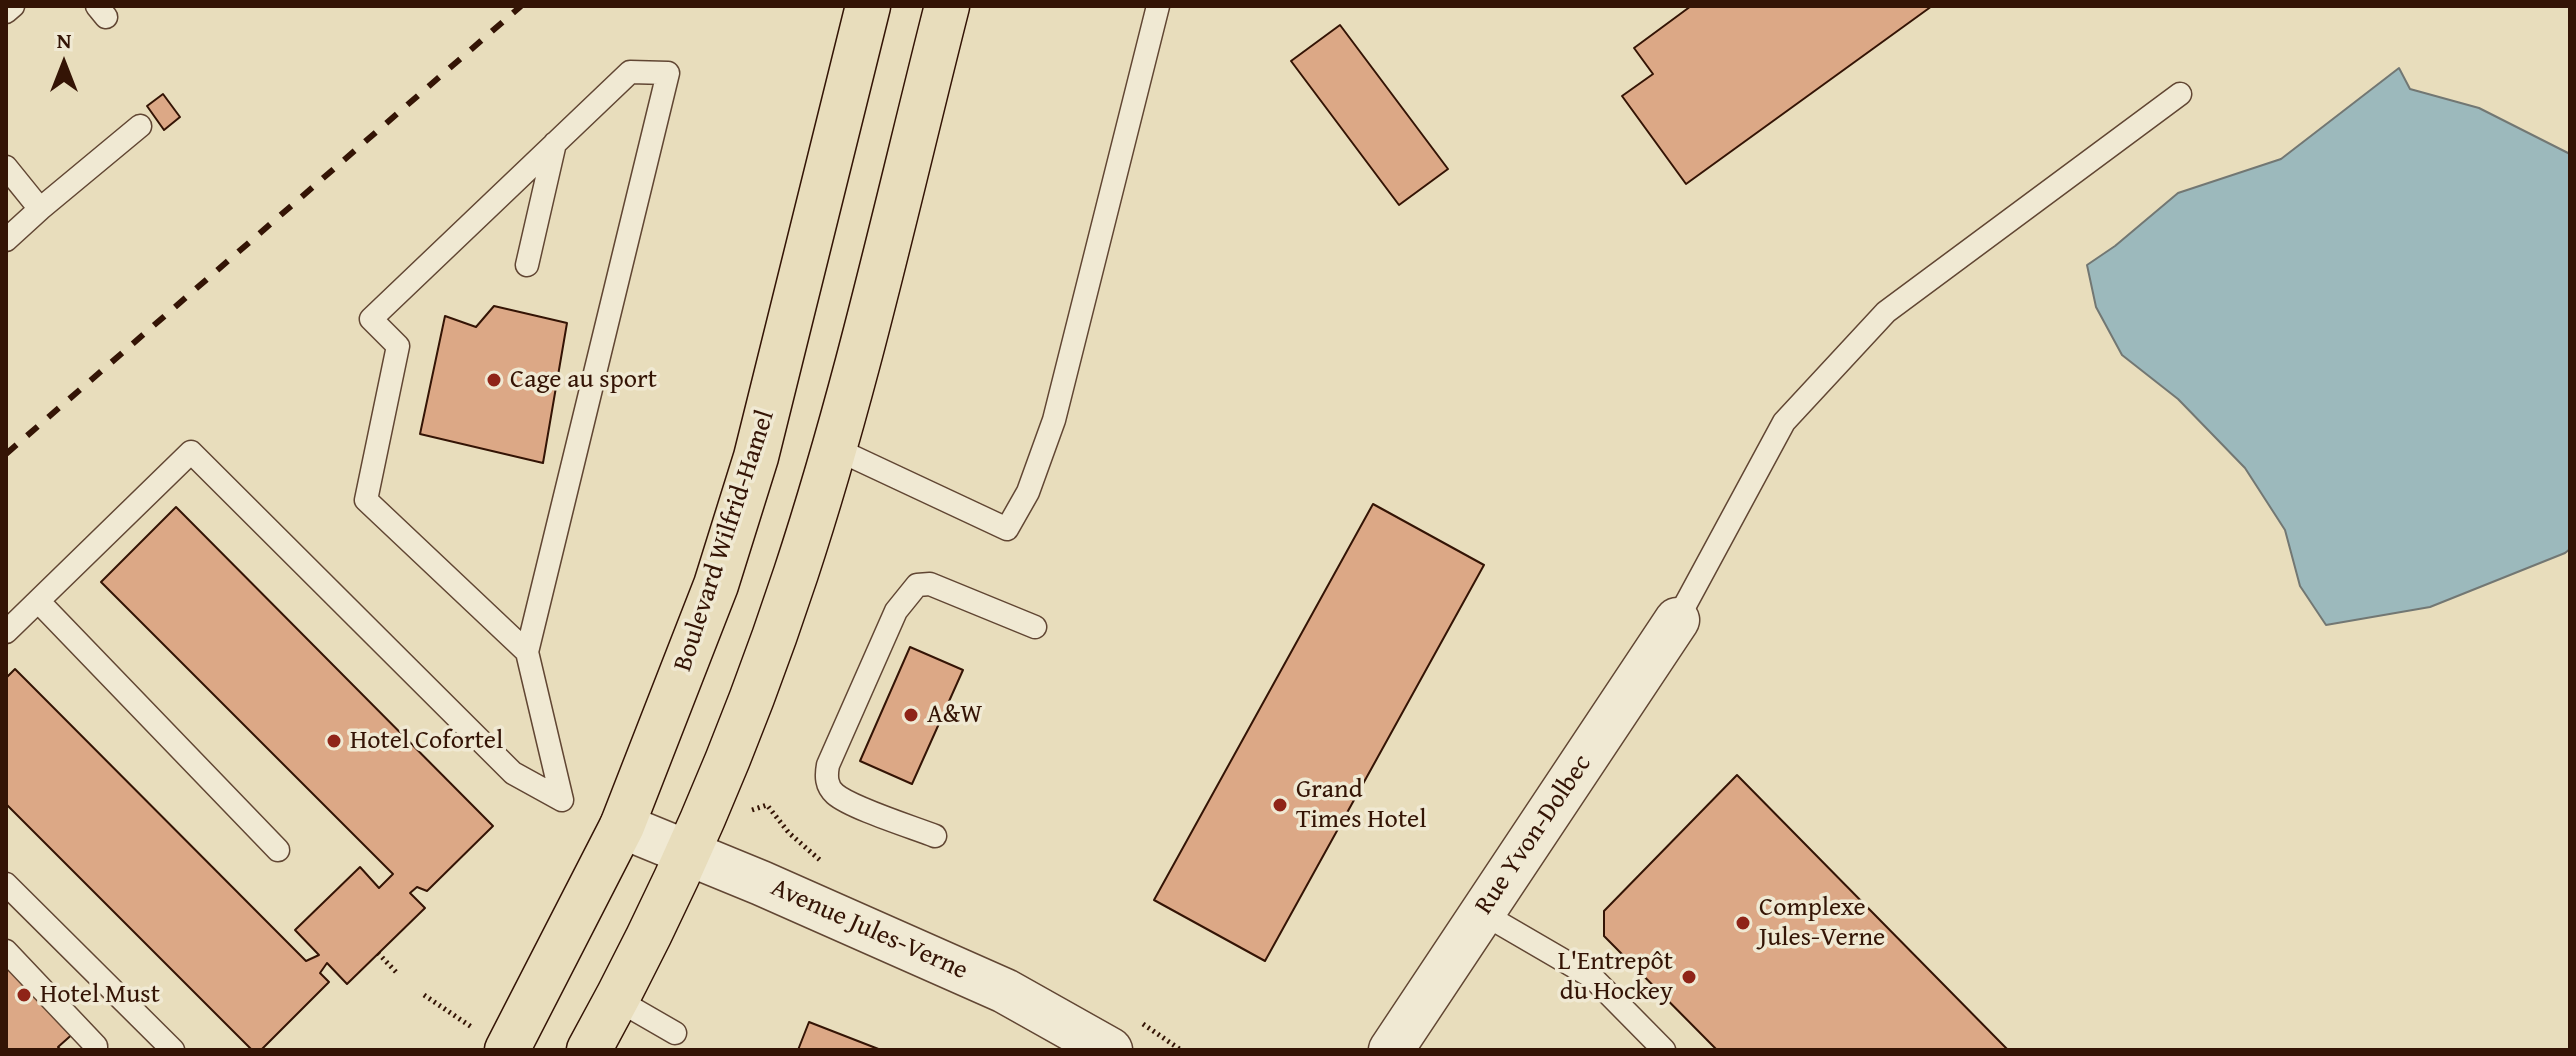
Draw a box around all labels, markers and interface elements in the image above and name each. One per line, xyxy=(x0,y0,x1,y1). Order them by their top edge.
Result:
north arrow xyxy=(24,24,104,104)
text: N xyxy=(57,24,71,56)
place label: Cage au sport xyxy=(510,364,657,396)
marker: Cage au sport xyxy=(485,371,503,389)
street label: Boulevard Wilfrid-Hamel xyxy=(668,407,782,675)
place label: A&W xyxy=(927,699,982,731)
marker: A&W xyxy=(902,706,920,724)
place label: Hotel Cofortel xyxy=(350,725,503,757)
marker: Hotel Cofortel xyxy=(325,732,343,750)
street label: Rue Yvon-Dolbec xyxy=(1469,749,1599,921)
place label: Grand Times Hotel xyxy=(1296,774,1427,836)
marker: Grand Times Hotel xyxy=(1271,796,1289,814)
street label: Avenue Jules-Verne xyxy=(766,873,972,987)
place label: Complexe Jules-Verne xyxy=(1759,892,1885,954)
marker: Complexe Jules-Verne xyxy=(1734,914,1752,932)
place label: L'Entrepôt du Hockey xyxy=(1558,946,1673,1008)
marker: L'Entrepôt du Hockey xyxy=(1680,968,1698,986)
place label: Hotel Must xyxy=(40,979,160,1011)
marker: Hotel Must xyxy=(15,986,33,1004)

